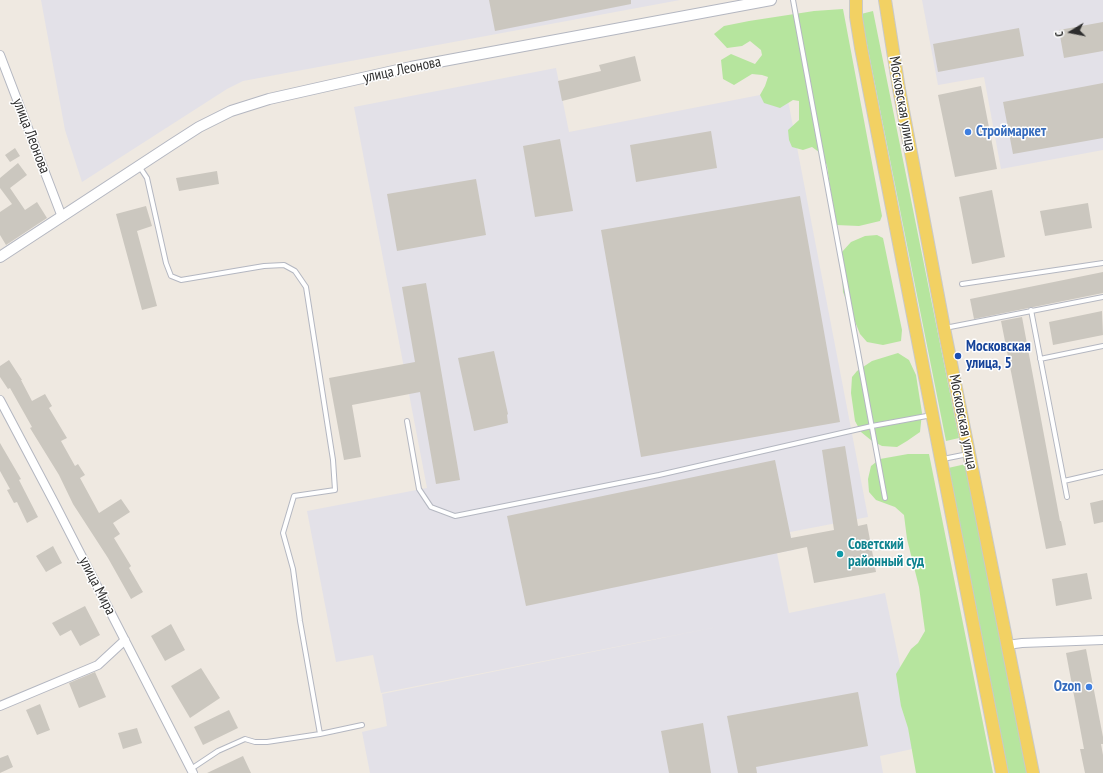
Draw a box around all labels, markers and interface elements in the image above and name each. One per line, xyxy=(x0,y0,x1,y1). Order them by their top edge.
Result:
north arrow xyxy=(1051,12,1091,52)
text: С xyxy=(1052,30,1067,38)
street label: улица Леонова xyxy=(361,53,443,87)
street label: Московская улица xyxy=(885,55,919,153)
street label: улица Леонова xyxy=(8,96,54,176)
place label: Строймаркет xyxy=(976,123,1046,141)
marker: Строймаркет xyxy=(963,127,973,137)
place label: Московская улица, 5 xyxy=(966,338,1031,373)
marker: Московская улица, 5 xyxy=(953,351,963,361)
street label: Московская улица xyxy=(945,373,981,471)
place label: Советский районный суд xyxy=(848,536,924,571)
marker: Советский районный суд xyxy=(835,549,845,559)
street label: улица Мира xyxy=(75,554,119,618)
place label: Ozon xyxy=(1054,678,1081,696)
marker: Ozon xyxy=(1084,682,1094,692)

